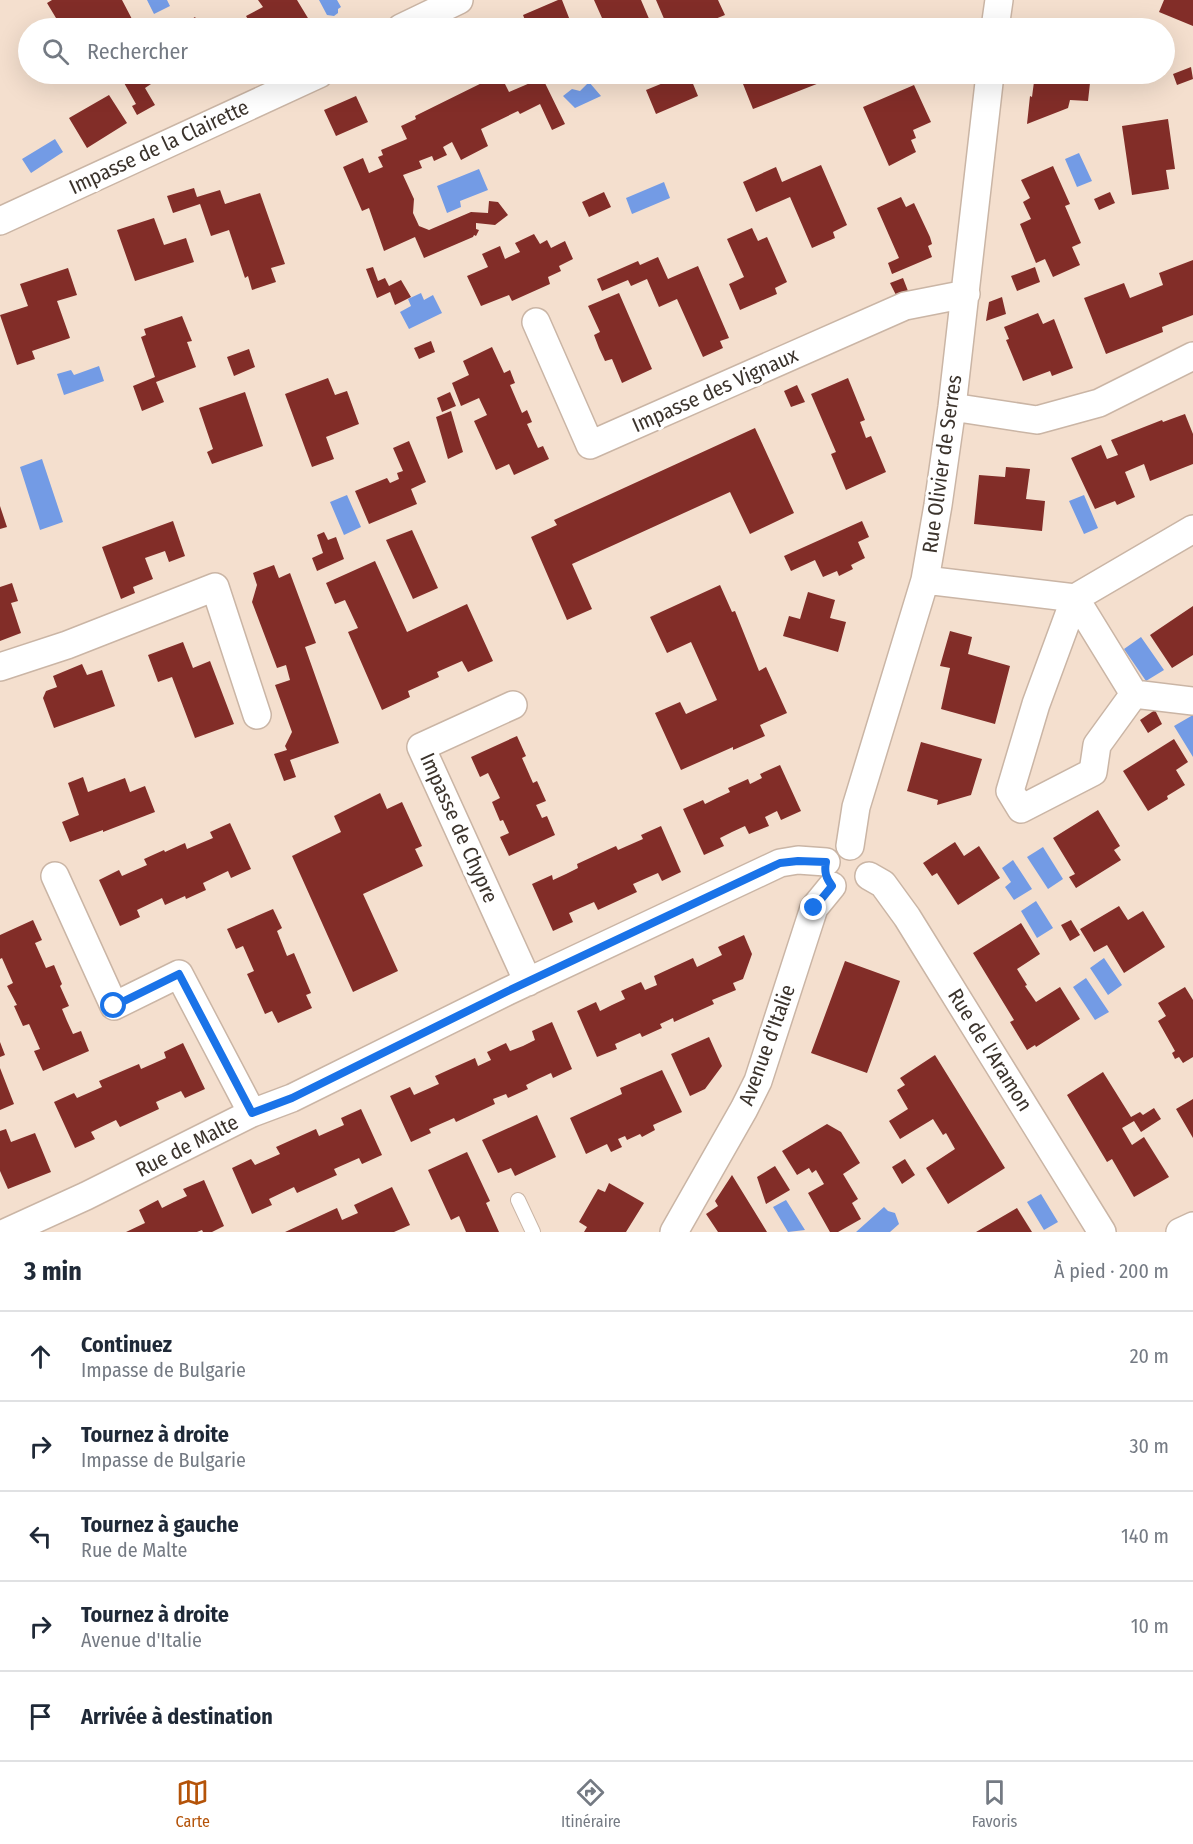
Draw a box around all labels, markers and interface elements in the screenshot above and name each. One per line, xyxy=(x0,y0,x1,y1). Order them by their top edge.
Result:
search box xyxy=(18,18,1175,84)
icon: search xyxy=(39,35,72,68)
text: Rechercher xyxy=(87,38,188,65)
street label: Impasse de la Clairette xyxy=(65,94,253,200)
street label: Impasse des Vignaux xyxy=(628,341,803,438)
street label: Rue Olivier de Serres xyxy=(917,373,967,555)
street label: Impasse de Chypre xyxy=(414,749,504,907)
route end xyxy=(800,894,826,920)
street label: Avenue d'Italie xyxy=(733,981,801,1109)
street label: Rue de l'Aramon xyxy=(942,984,1038,1116)
route start xyxy=(100,992,126,1018)
street label: Rue de Malte xyxy=(131,1109,243,1183)
text: 3 min xyxy=(24,1256,82,1287)
text: À pied · 200 m xyxy=(1054,1259,1169,1283)
text: Continuez xyxy=(81,1331,172,1358)
icon: ahead xyxy=(24,1340,57,1373)
text: 20 m xyxy=(1130,1344,1169,1368)
text: Impasse de Bulgarie xyxy=(81,1358,246,1382)
text: Tournez à droite xyxy=(81,1421,229,1448)
icon: right xyxy=(24,1430,57,1463)
text: 30 m xyxy=(1129,1434,1169,1458)
text: Impasse de Bulgarie xyxy=(81,1448,246,1472)
text: Tournez à gauche xyxy=(81,1511,239,1538)
icon: left xyxy=(24,1520,57,1553)
text: 140 m xyxy=(1121,1524,1169,1548)
text: Rue de Malte xyxy=(81,1538,187,1562)
text: Tournez à droite xyxy=(81,1601,229,1628)
icon: right xyxy=(24,1610,57,1643)
text: 10 m xyxy=(1131,1614,1169,1638)
text: Avenue d'Italie xyxy=(81,1628,202,1652)
icon: arrive xyxy=(24,1700,57,1733)
text: Arrivée à destination xyxy=(81,1703,273,1730)
tab: Carte xyxy=(176,1776,210,1831)
tab: Itinéraire xyxy=(561,1776,621,1831)
tab: Favoris xyxy=(972,1776,1017,1831)

